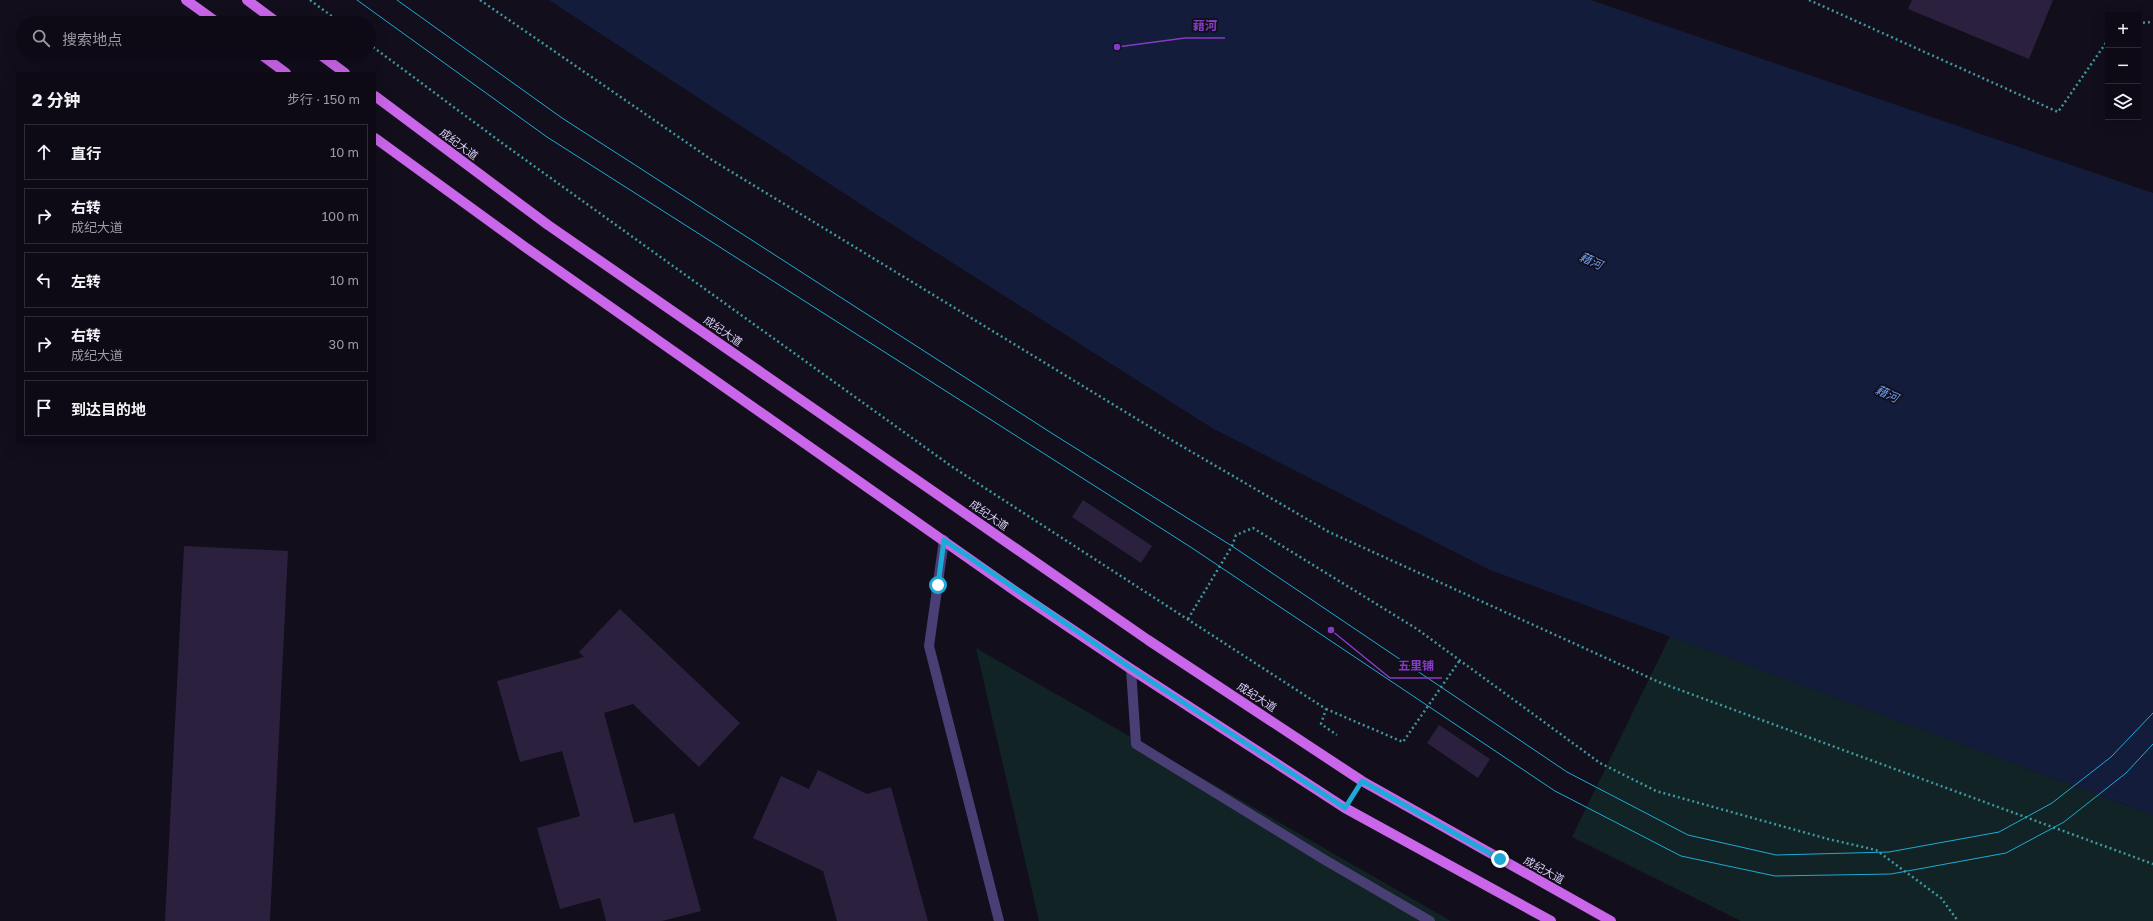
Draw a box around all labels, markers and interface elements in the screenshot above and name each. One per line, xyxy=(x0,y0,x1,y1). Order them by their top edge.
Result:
map controls xyxy=(2105,12,2141,120)
button: + xyxy=(2105,12,2141,48)
callout: 藉河 xyxy=(1185,14,1225,38)
search box xyxy=(16,16,376,60)
text: 藉河 xyxy=(1192,18,1217,33)
icon: search xyxy=(30,27,52,49)
text: 搜索地点 xyxy=(62,30,122,48)
button: − xyxy=(2105,48,2141,84)
button: layers xyxy=(2105,84,2141,120)
text: 2 分钟 xyxy=(32,89,81,110)
text: 步行 · 150 m xyxy=(287,91,360,107)
street label: 成纪大道 xyxy=(438,125,481,162)
icon: ahead xyxy=(33,141,55,163)
text: 直行 xyxy=(71,144,101,162)
text: 10 m xyxy=(330,144,359,160)
text: 右转 xyxy=(71,198,101,216)
icon: right xyxy=(33,205,55,227)
text: 100 m xyxy=(322,208,359,224)
text: 成纪大道 xyxy=(71,219,123,235)
water label: 藉河 xyxy=(1577,249,1607,273)
icon: left xyxy=(33,269,55,291)
text: 左转 xyxy=(71,272,101,290)
text: 10 m xyxy=(330,272,359,288)
street label: 成纪大道 xyxy=(702,313,745,349)
text: 右转 xyxy=(71,326,101,344)
icon: right xyxy=(33,333,55,355)
text: 30 m xyxy=(329,336,359,352)
text: 成纪大道 xyxy=(71,347,123,363)
water label: 藉河 xyxy=(1873,382,1903,406)
icon: arrive xyxy=(33,397,55,419)
text: 到达目的地 xyxy=(71,400,146,418)
street label: 成纪大道 xyxy=(968,497,1011,533)
route start xyxy=(929,576,947,594)
callout: 五里铺 xyxy=(1390,654,1442,678)
text: 五里铺 xyxy=(1398,658,1434,673)
street label: 成纪大道 xyxy=(1235,679,1279,714)
route end xyxy=(1491,850,1509,868)
street label: 成纪大道 xyxy=(1522,853,1567,886)

